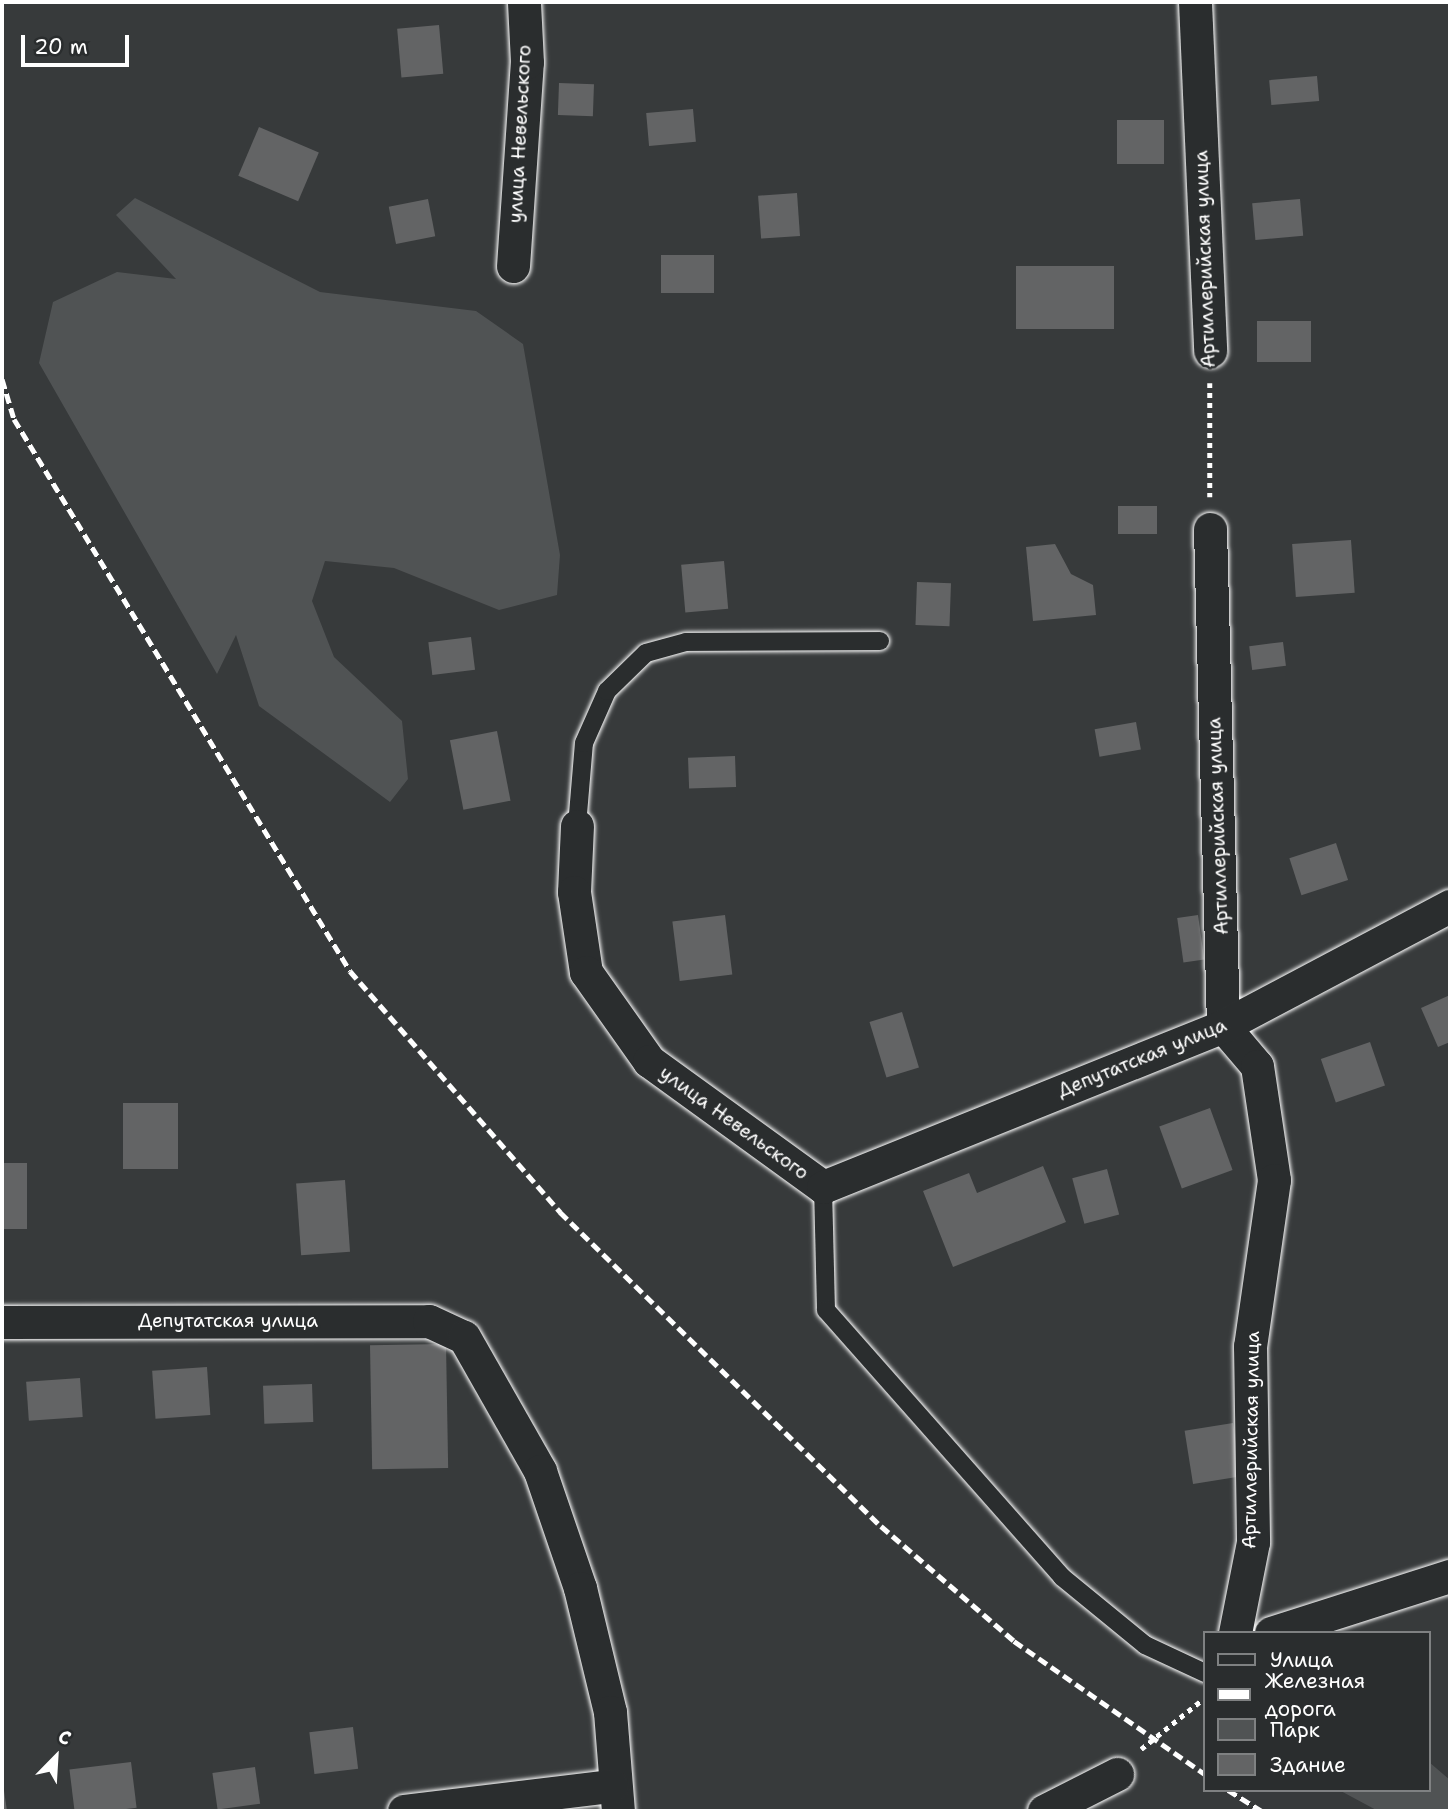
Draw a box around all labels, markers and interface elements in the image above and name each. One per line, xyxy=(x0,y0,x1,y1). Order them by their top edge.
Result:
scale bar xyxy=(24,21,133,65)
text: 20 m xyxy=(34,33,88,61)
street label: улица Невельского xyxy=(504,44,536,224)
street label: Артиллерийская улица xyxy=(1190,150,1220,368)
street label: Артиллерийская улица xyxy=(1203,717,1233,935)
street label: Депутатская улица xyxy=(1054,1014,1230,1102)
street label: улица Невельского xyxy=(655,1061,813,1185)
street label: Депутатская улица xyxy=(138,1310,318,1332)
street label: Артиллерийская улица xyxy=(1238,1331,1264,1549)
legend xyxy=(1204,1631,1431,1792)
text: Улица xyxy=(1270,1646,1333,1674)
text: Железная дорога xyxy=(1265,1667,1365,1723)
text: Парк xyxy=(1270,1716,1320,1744)
north arrow xyxy=(21,1722,91,1792)
text: С xyxy=(54,1724,75,1751)
text: Здание xyxy=(1270,1751,1346,1779)

